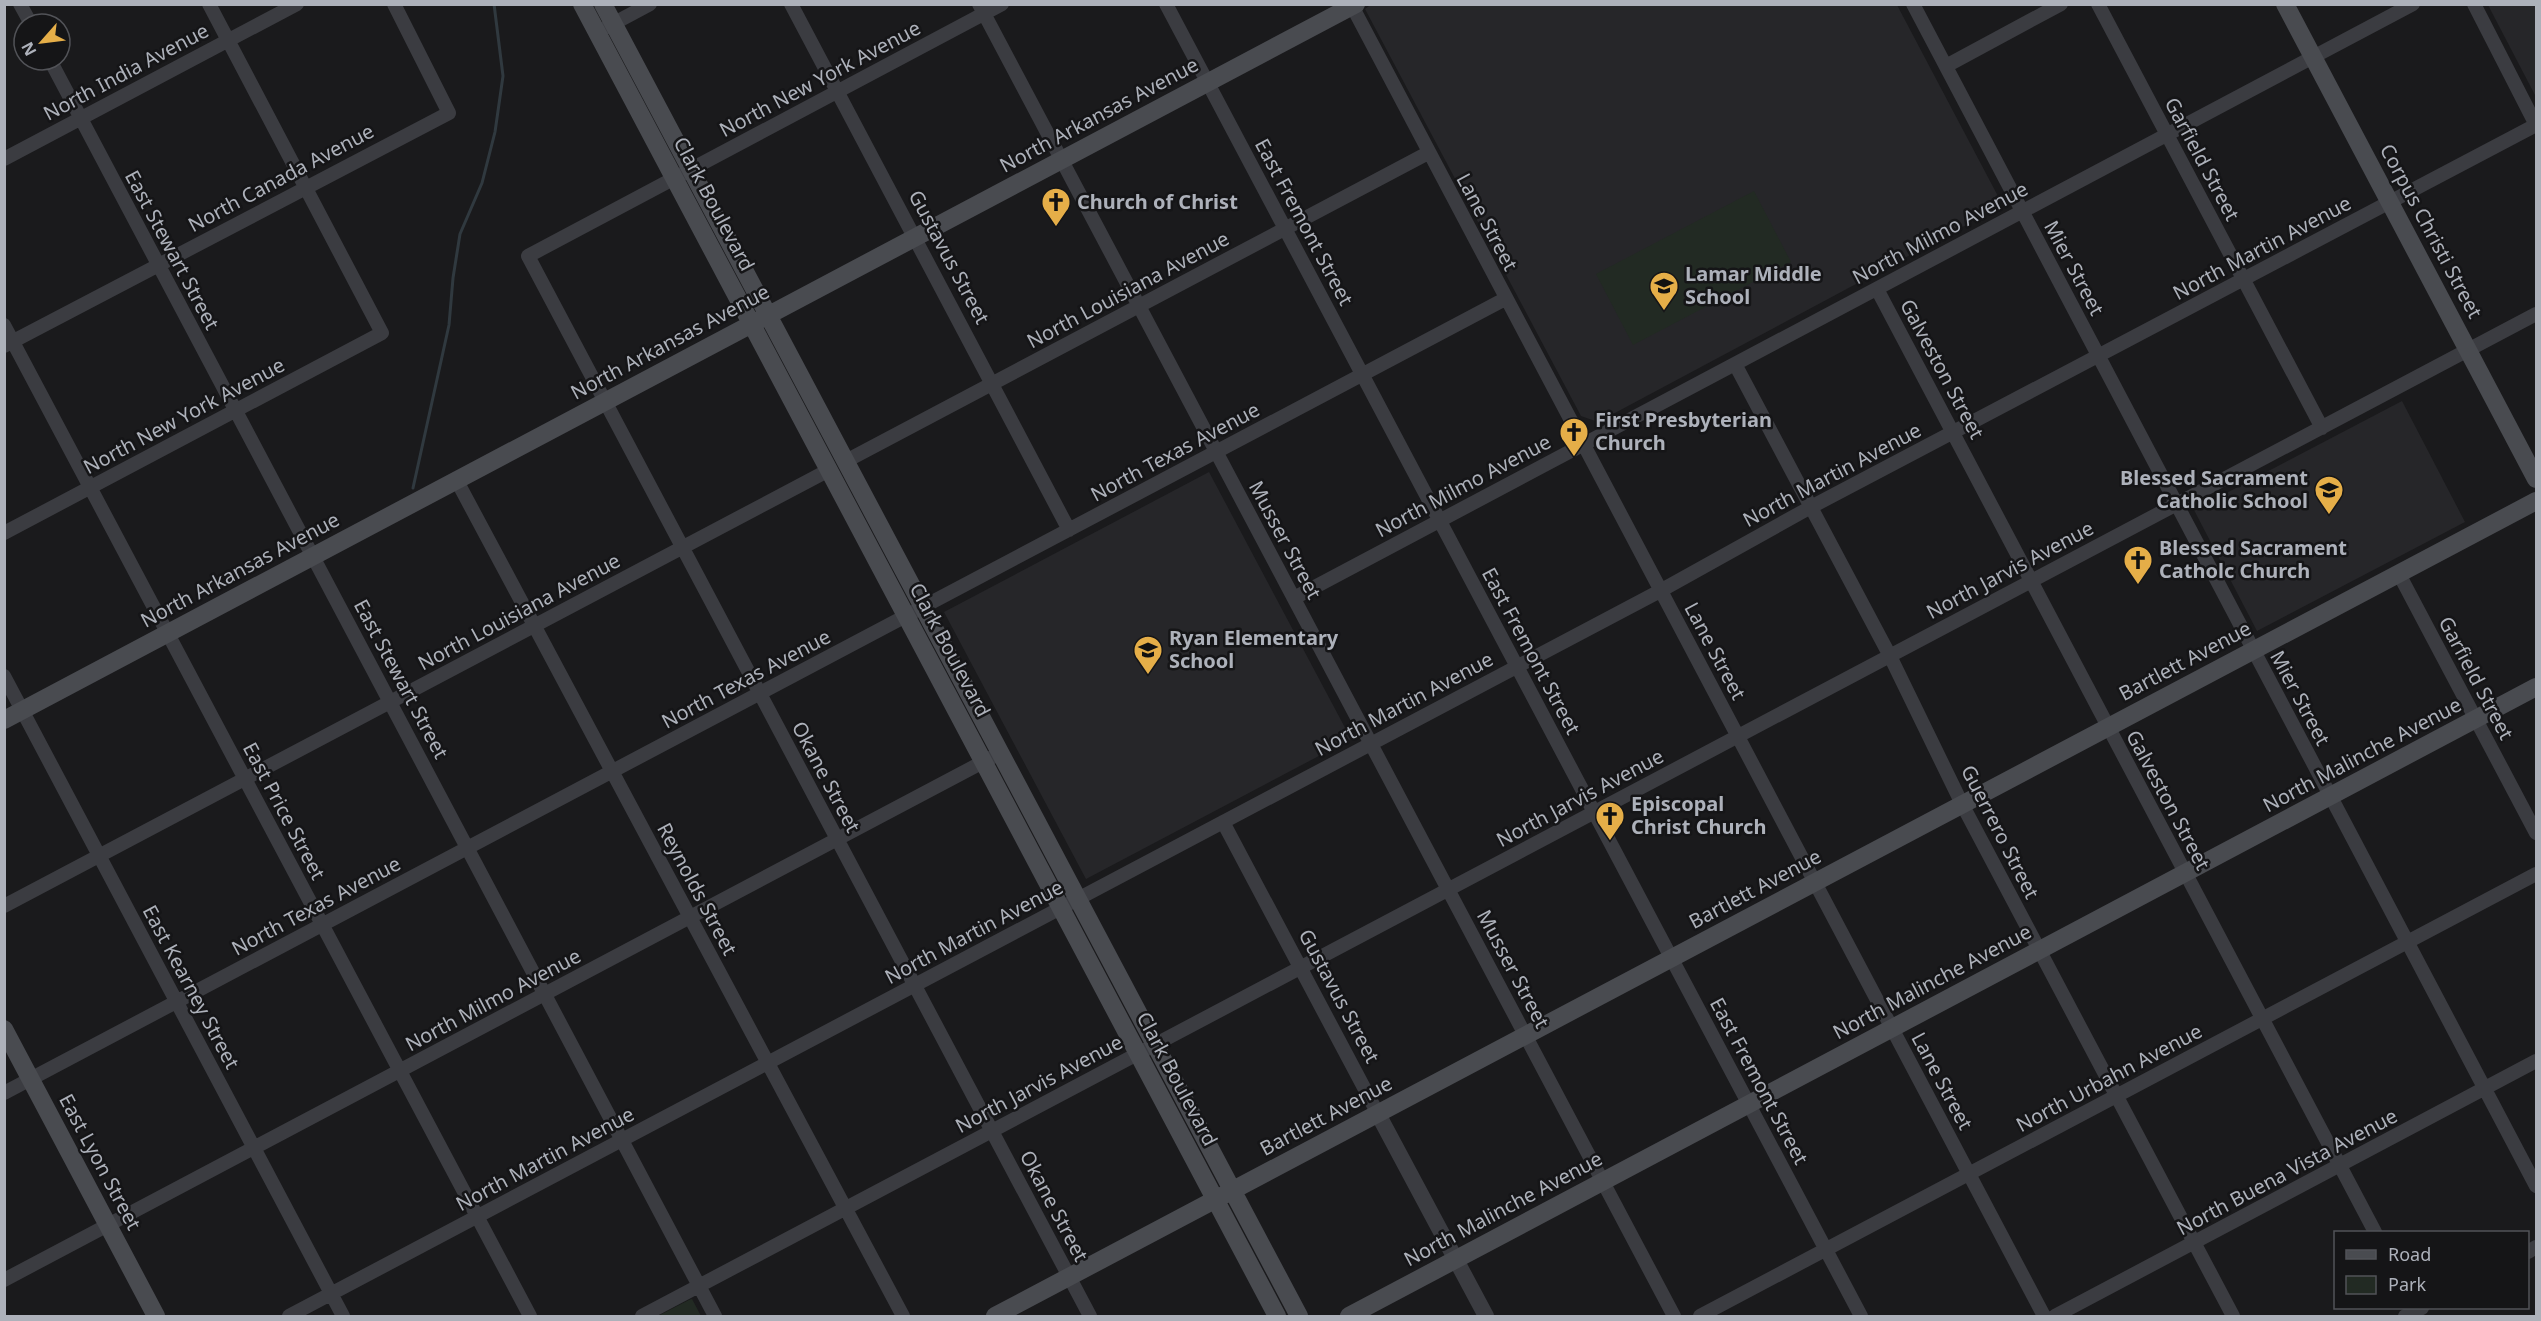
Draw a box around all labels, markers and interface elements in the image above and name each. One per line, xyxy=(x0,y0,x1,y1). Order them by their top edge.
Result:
north arrow xyxy=(12,12,72,72)
street label: North New York Avenue xyxy=(714,14,925,143)
street label: North India Avenue xyxy=(38,17,213,127)
text: N xyxy=(16,38,42,60)
street label: North Arkansas Avenue xyxy=(995,51,1203,178)
street label: Garfield Street xyxy=(2159,92,2246,225)
street label: North Canada Avenue xyxy=(183,117,378,238)
street label: Clark Boulevard xyxy=(668,132,761,276)
street label: East Fremont Street xyxy=(1249,134,1360,310)
street label: Corpus Christi Street xyxy=(2374,139,2489,323)
street label: East Stewart Street xyxy=(119,165,226,334)
street label: Lane Street xyxy=(1451,168,1524,275)
street label: North Milmo Avenue xyxy=(1847,175,2032,290)
street label: Gustavus Street xyxy=(903,185,996,328)
church icon: Church of Christ xyxy=(1040,186,1072,228)
place label: Church of Christ xyxy=(1077,188,1238,215)
street label: North Martin Avenue xyxy=(2168,189,2356,306)
street label: Mier Street xyxy=(2038,216,2111,320)
street label: North Louisiana Avenue xyxy=(1022,225,1234,354)
place label: Lamar Middle School xyxy=(1685,260,1822,310)
school or university icon: Lamar Middle School xyxy=(1648,270,1680,312)
street label: North Arkansas Avenue xyxy=(566,278,774,405)
street label: Galveston Street xyxy=(1894,294,1991,443)
street label: North New York Avenue xyxy=(78,351,289,480)
street label: North Texas Avenue xyxy=(1086,396,1264,508)
place label: First Presbyterian Church xyxy=(1595,406,1772,456)
church icon: First Presbyterian Church xyxy=(1558,416,1590,458)
street label: North Martin Avenue xyxy=(1738,416,1926,533)
street label: North Milmo Avenue xyxy=(1370,428,1555,543)
place label: Blessed Sacrament Catholic School xyxy=(2120,464,2308,514)
school or university icon: Blessed Sacrament Catholic School xyxy=(2313,474,2345,516)
street label: Musser Street xyxy=(1243,476,1328,604)
street label: North Arkansas Avenue xyxy=(136,506,344,633)
street label: North Jarvis Avenue xyxy=(1921,514,2098,625)
place label: Blessed Sacrament Catholc Church xyxy=(2159,534,2347,584)
church icon: Blessed Sacrament Catholc Church xyxy=(2122,544,2154,586)
street label: North Louisiana Avenue xyxy=(413,547,625,676)
street label: East Fremont Street xyxy=(1476,563,1587,739)
street label: Clark Boulevard xyxy=(904,578,997,722)
street label: East Stewart Street xyxy=(348,594,455,763)
street label: Lane Street xyxy=(1679,597,1752,704)
street label: Garfield Street xyxy=(2433,611,2520,744)
street label: Bartlett Avenue xyxy=(2114,614,2256,707)
street label: North Texas Avenue xyxy=(657,623,835,735)
place label: Ryan Elementary School xyxy=(1169,624,1339,674)
school or university icon: Ryan Elementary School xyxy=(1132,634,1164,676)
street label: North Martin Avenue xyxy=(1310,645,1498,762)
street label: Mier Street xyxy=(2264,646,2337,750)
street label: North Malinche Avenue xyxy=(2258,691,2466,818)
street label: Okane Street xyxy=(786,716,867,837)
street label: Galveston Street xyxy=(2120,725,2217,874)
street label: East Price Street xyxy=(237,737,332,884)
street label: North Jarvis Avenue xyxy=(1491,742,1668,853)
street label: Guerrero Street xyxy=(1955,760,2046,903)
place label: Episcopal Christ Church xyxy=(1631,790,1766,840)
church icon: Episcopal Christ Church xyxy=(1594,800,1626,842)
street label: Reynolds Street xyxy=(651,818,744,960)
street label: Bartlett Avenue xyxy=(1684,842,1826,935)
street label: North Texas Avenue xyxy=(227,850,405,962)
street label: North Martin Avenue xyxy=(880,873,1068,990)
street label: East Kearney Street xyxy=(137,900,246,1073)
street label: Musser Street xyxy=(1471,905,1556,1033)
street label: North Malinche Avenue xyxy=(1828,918,2036,1045)
street label: Gustavus Street xyxy=(1293,924,1386,1067)
street label: North Milmo Avenue xyxy=(400,942,585,1057)
street label: East Fremont Street xyxy=(1704,993,1815,1169)
street label: Clark Boulevard xyxy=(1131,1007,1224,1151)
street label: North Urbahn Avenue xyxy=(2011,1017,2206,1138)
street label: Lane Street xyxy=(1906,1027,1979,1134)
street label: North Jarvis Avenue xyxy=(950,1028,1127,1139)
street label: Bartlett Avenue xyxy=(1255,1069,1397,1162)
street label: East Lyon Street xyxy=(53,1089,148,1235)
street label: North Martin Avenue xyxy=(451,1100,639,1217)
street label: North Buena Vista Avenue xyxy=(2172,1102,2402,1241)
street label: Okane Street xyxy=(1014,1145,1095,1266)
street label: North Malinche Avenue xyxy=(1399,1145,1607,1272)
legend xyxy=(2334,1231,2529,1309)
text: Road xyxy=(2388,1242,2431,1266)
text: Park xyxy=(2388,1272,2426,1296)

